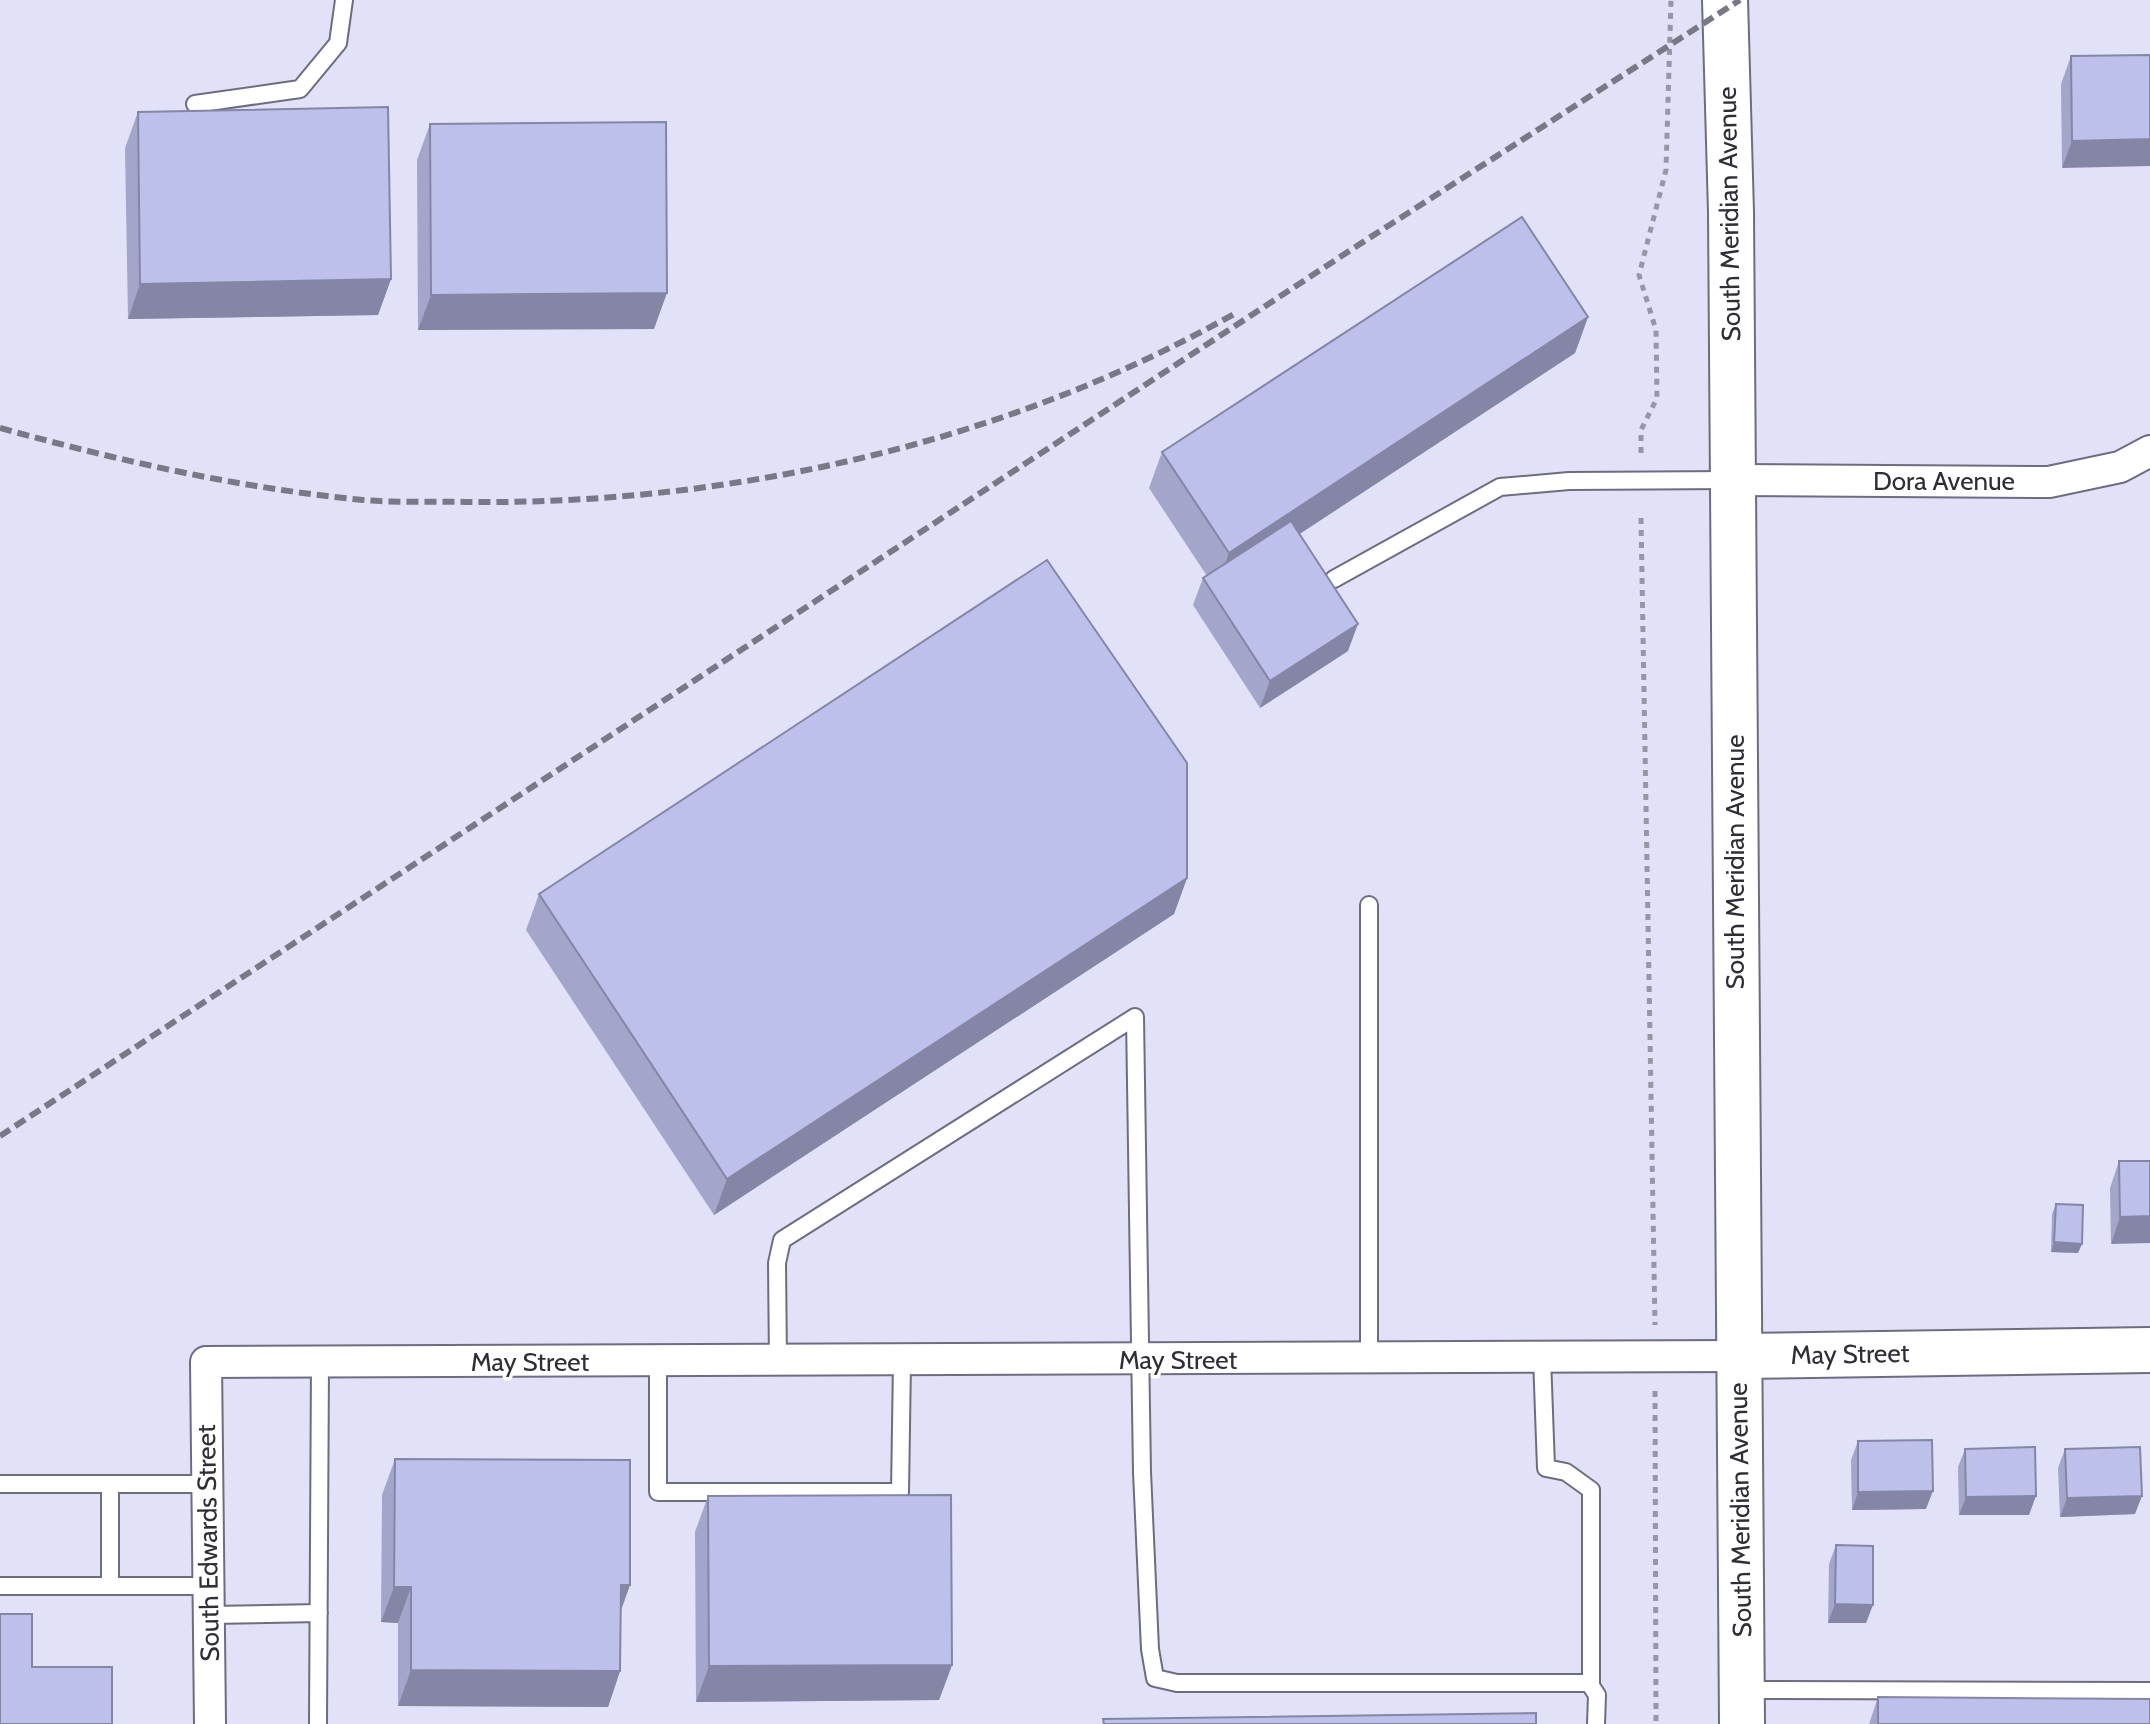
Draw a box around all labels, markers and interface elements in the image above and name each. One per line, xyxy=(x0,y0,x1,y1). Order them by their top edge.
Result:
street label: South Meridian Avenue xyxy=(1711,86,1747,342)
street label: Dora Avenue xyxy=(1873,465,2015,497)
street label: South Meridian Avenue xyxy=(1719,735,1751,989)
street label: May Street xyxy=(1790,1337,1910,1371)
street label: May Street xyxy=(1119,1344,1238,1376)
street label: May Street xyxy=(471,1346,590,1378)
street label: South Meridian Avenue xyxy=(1722,1382,1758,1638)
street label: South Edwards Street xyxy=(190,1424,226,1662)

